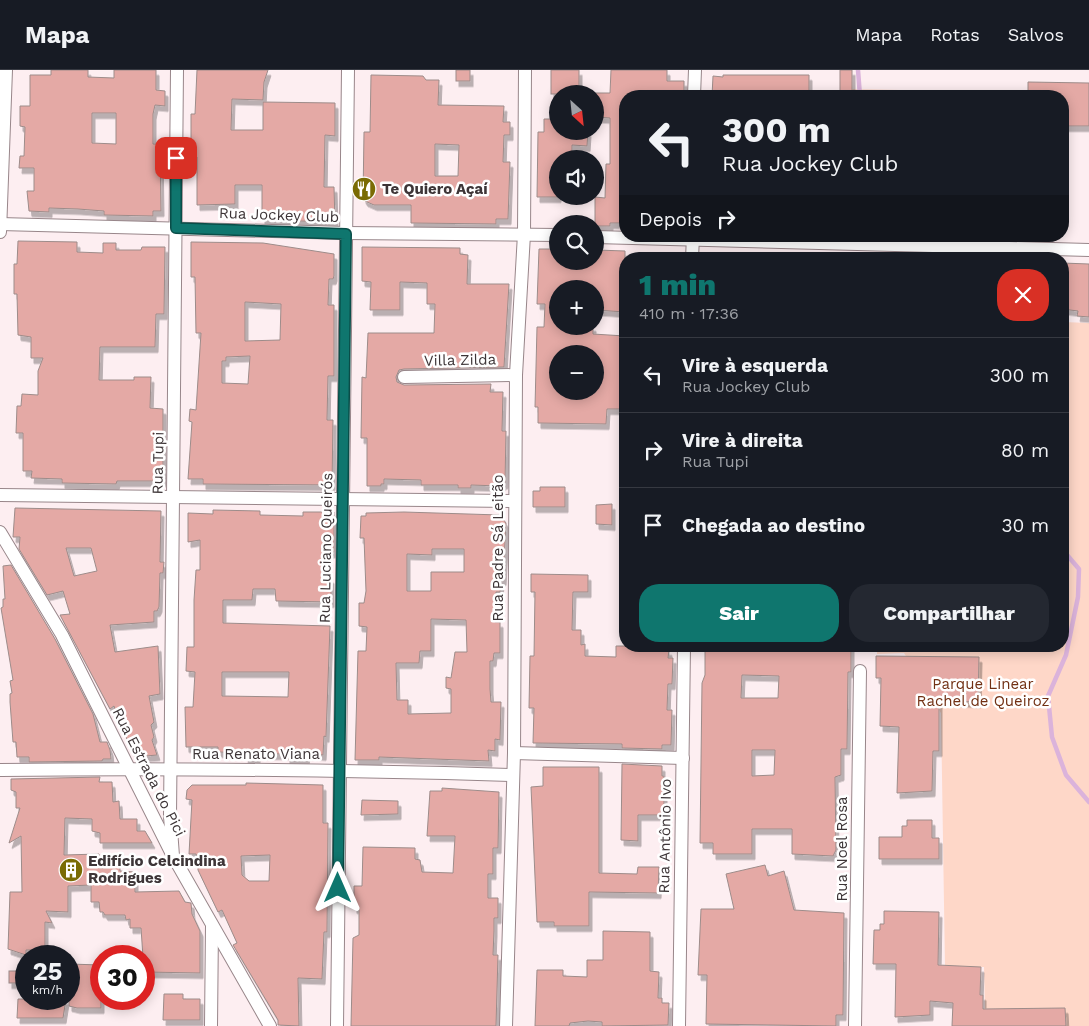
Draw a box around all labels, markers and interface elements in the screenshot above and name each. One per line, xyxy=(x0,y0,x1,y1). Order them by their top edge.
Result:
text: Mapa xyxy=(25,21,90,49)
text: Mapa xyxy=(855,24,902,45)
text: Rotas xyxy=(930,24,980,45)
text: Salvos xyxy=(1008,24,1064,45)
north arrow xyxy=(549,85,604,140)
map controls xyxy=(549,85,604,400)
text: 300 m xyxy=(722,109,831,151)
icon: left xyxy=(639,110,704,175)
pin xyxy=(155,137,197,179)
icon: arrive xyxy=(162,144,190,172)
button: sound xyxy=(549,150,604,205)
text: Rua Jockey Club xyxy=(722,151,898,176)
restaurant icon: Te Quiero Açaí xyxy=(351,176,377,202)
place label: Te Quiero Açaí xyxy=(382,180,488,198)
street label: Rua Jockey Club xyxy=(219,204,339,226)
icon: right xyxy=(712,205,740,233)
text: Depois xyxy=(639,208,702,231)
button: search xyxy=(549,215,604,270)
text: 1 min xyxy=(639,267,716,302)
button: close xyxy=(997,269,1049,321)
button: + xyxy=(549,280,604,335)
text: 410 m · 17:36 xyxy=(639,304,739,323)
button: − xyxy=(549,345,604,400)
street label: Villa Zilda xyxy=(424,350,497,370)
text: Vire à esquerda xyxy=(682,354,828,377)
icon: left xyxy=(639,361,667,389)
text: 300 m xyxy=(990,364,1049,387)
text: Rua Jockey Club xyxy=(682,377,810,396)
text: Vire à direita xyxy=(682,429,803,452)
street label: Rua Tupi xyxy=(148,432,168,494)
icon: right xyxy=(639,436,667,464)
text: 80 m xyxy=(1001,439,1049,462)
text: Rua Tupi xyxy=(682,452,749,471)
street label: Rua Luciano Queirós xyxy=(316,472,336,623)
street label: Rua Padre Sá Leitão xyxy=(489,475,507,621)
icon: arrive xyxy=(639,511,667,539)
text: Chegada ao destino xyxy=(682,514,865,537)
text: 30 m xyxy=(1002,514,1049,537)
button: Sair xyxy=(639,584,839,642)
button: Compartilhar xyxy=(849,584,1049,642)
park label: Parque Linear Rachel de Queiroz xyxy=(916,675,1050,710)
street label: Rua Estrada do Pici xyxy=(109,705,189,839)
street label: Rua Renato Viana xyxy=(192,745,321,763)
street label: Rua Antônio Ivo xyxy=(655,778,675,894)
street label: Rua Noel Rosa xyxy=(833,796,851,902)
place label: Edifício Celcindina Rodrigues xyxy=(88,852,226,887)
building icon: Edifício Celcindina Rodrigues xyxy=(58,857,84,883)
position arrow xyxy=(311,861,363,913)
speed limit sign: 30 xyxy=(90,945,155,1010)
text: 25 xyxy=(33,957,62,986)
text: km/h xyxy=(32,983,63,997)

